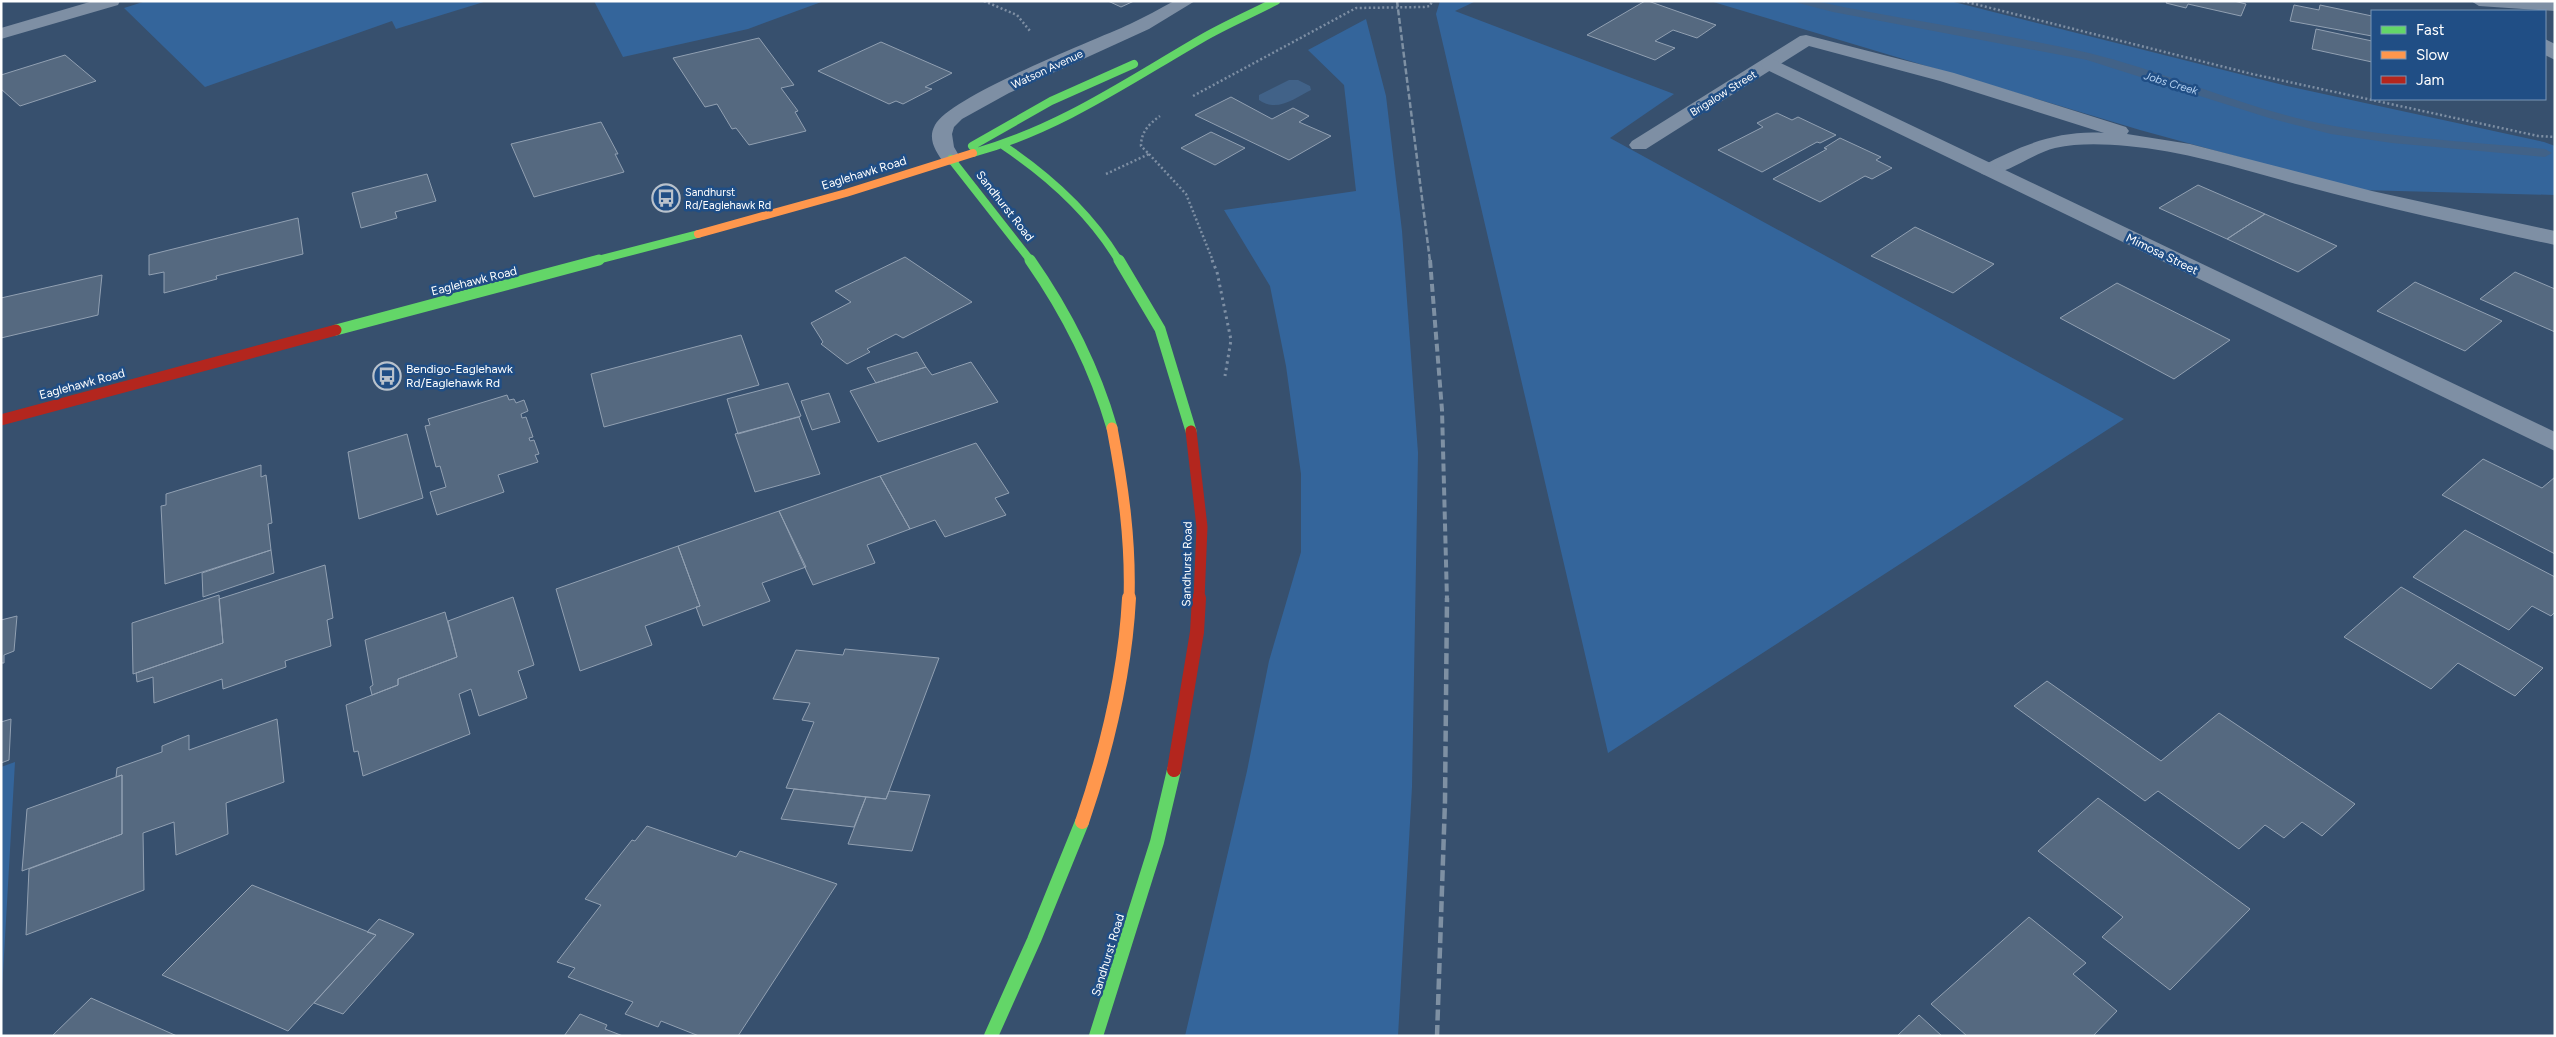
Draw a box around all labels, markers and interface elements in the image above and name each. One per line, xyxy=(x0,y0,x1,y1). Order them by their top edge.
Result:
legend xyxy=(2371,10,2546,100)
text: Fast xyxy=(2416,21,2445,39)
text: Slow xyxy=(2416,46,2449,64)
street label: Watson Avenue xyxy=(1009,47,1085,92)
street label: Brigalow Street xyxy=(1688,68,1759,119)
water label: Jobs Creek xyxy=(2141,69,2200,98)
text: Jam xyxy=(2416,71,2444,89)
street label: Eaglehawk Road xyxy=(820,153,908,193)
street label: Sandhurst Road xyxy=(973,168,1037,244)
bus stop icon: Sandhurst Rd/Eaglehawk Rd xyxy=(651,183,681,213)
place label: Sandhurst Rd/Eaglehawk Rd xyxy=(685,186,771,212)
street label: Mimosa Street xyxy=(2124,231,2201,278)
street label: Eaglehawk Road xyxy=(430,264,518,298)
bus stop icon: Bendigo-Eaglehawk Rd/Eaglehawk Rd xyxy=(372,361,402,391)
place label: Bendigo-Eaglehawk Rd/Eaglehawk Rd xyxy=(406,362,513,390)
street label: Eaglehawk Road xyxy=(38,366,126,402)
street label: Sandhurst Road xyxy=(1179,521,1195,607)
street label: Sandhurst Road xyxy=(1089,912,1127,998)

